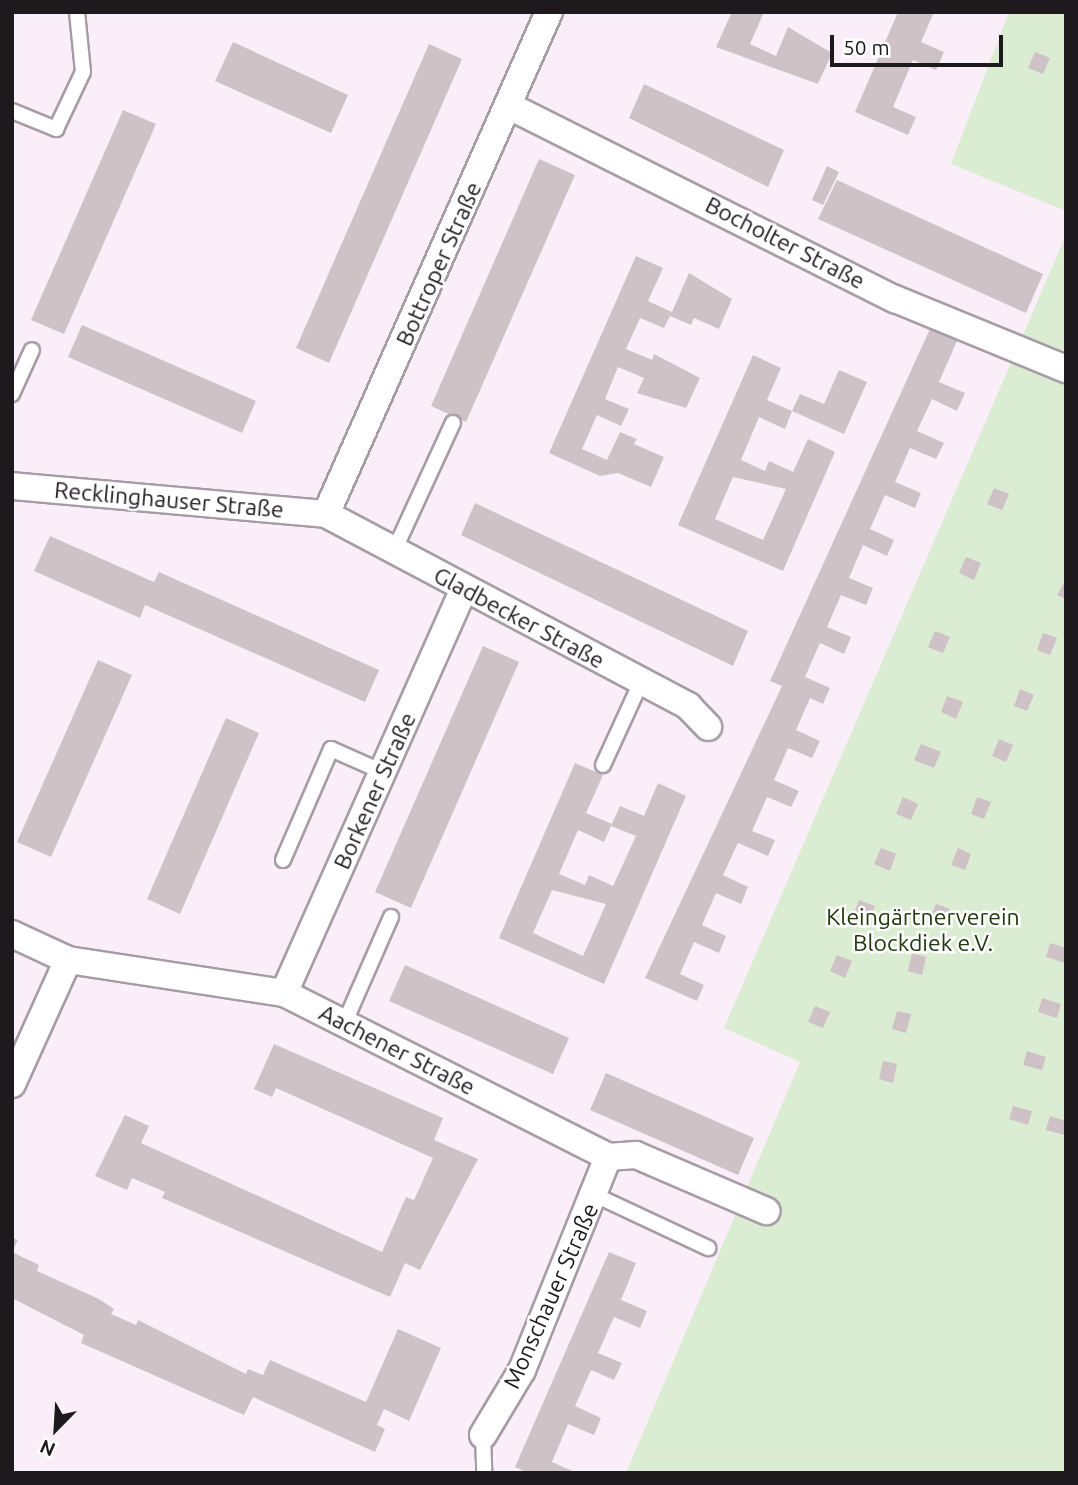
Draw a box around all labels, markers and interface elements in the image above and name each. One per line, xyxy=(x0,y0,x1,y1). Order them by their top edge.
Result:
scale bar xyxy=(833,21,1006,65)
text: 50 m xyxy=(843,35,890,59)
street label: Bottroper Straße xyxy=(390,178,488,350)
street label: Bocholter Straße xyxy=(701,191,869,295)
street label: Recklinghauser Straße xyxy=(53,476,285,524)
street label: Gladbecker Straße xyxy=(429,561,609,675)
street label: Borkener Straße xyxy=(328,708,422,874)
park label: Kleingärtnerverein Blockdiek e.V. xyxy=(826,903,1020,957)
street label: Aachener Straße xyxy=(314,999,480,1101)
street label: Monschauer Straße xyxy=(498,1199,604,1393)
north arrow xyxy=(21,1394,91,1464)
text: N xyxy=(37,1435,58,1461)

